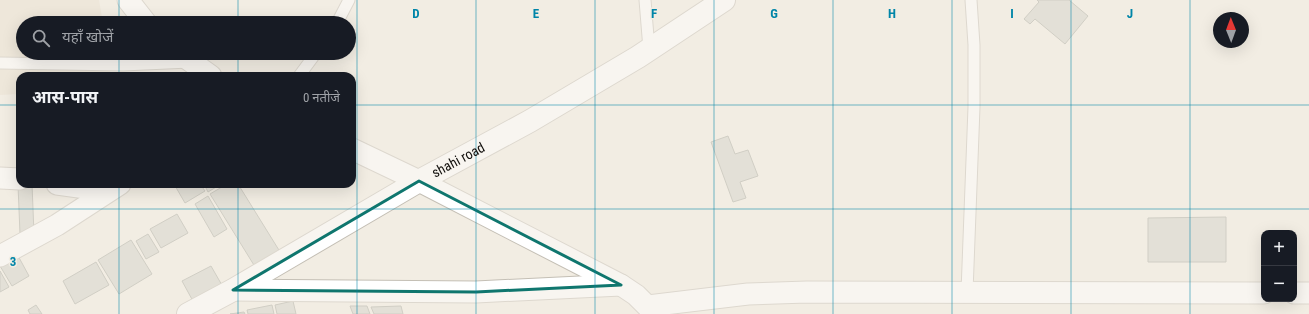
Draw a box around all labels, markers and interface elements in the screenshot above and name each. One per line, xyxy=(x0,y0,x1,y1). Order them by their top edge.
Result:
text: D xyxy=(412,6,420,21)
text: E xyxy=(533,6,540,21)
text: F xyxy=(651,6,657,21)
text: G xyxy=(770,6,778,21)
text: H xyxy=(888,6,896,21)
text: I xyxy=(1010,6,1014,21)
text: J xyxy=(1127,6,1133,21)
north arrow xyxy=(1213,12,1249,48)
search box xyxy=(16,16,356,60)
icon: search xyxy=(30,27,52,49)
text: यहाँ खोजें xyxy=(62,28,113,46)
text: आस-पास xyxy=(32,87,98,107)
text: 0 नतीजे xyxy=(303,90,340,105)
street label: shahi road xyxy=(429,139,487,181)
map controls xyxy=(1261,230,1297,302)
button: + xyxy=(1261,230,1297,266)
text: 3 xyxy=(10,254,16,269)
button: − xyxy=(1261,266,1297,302)

